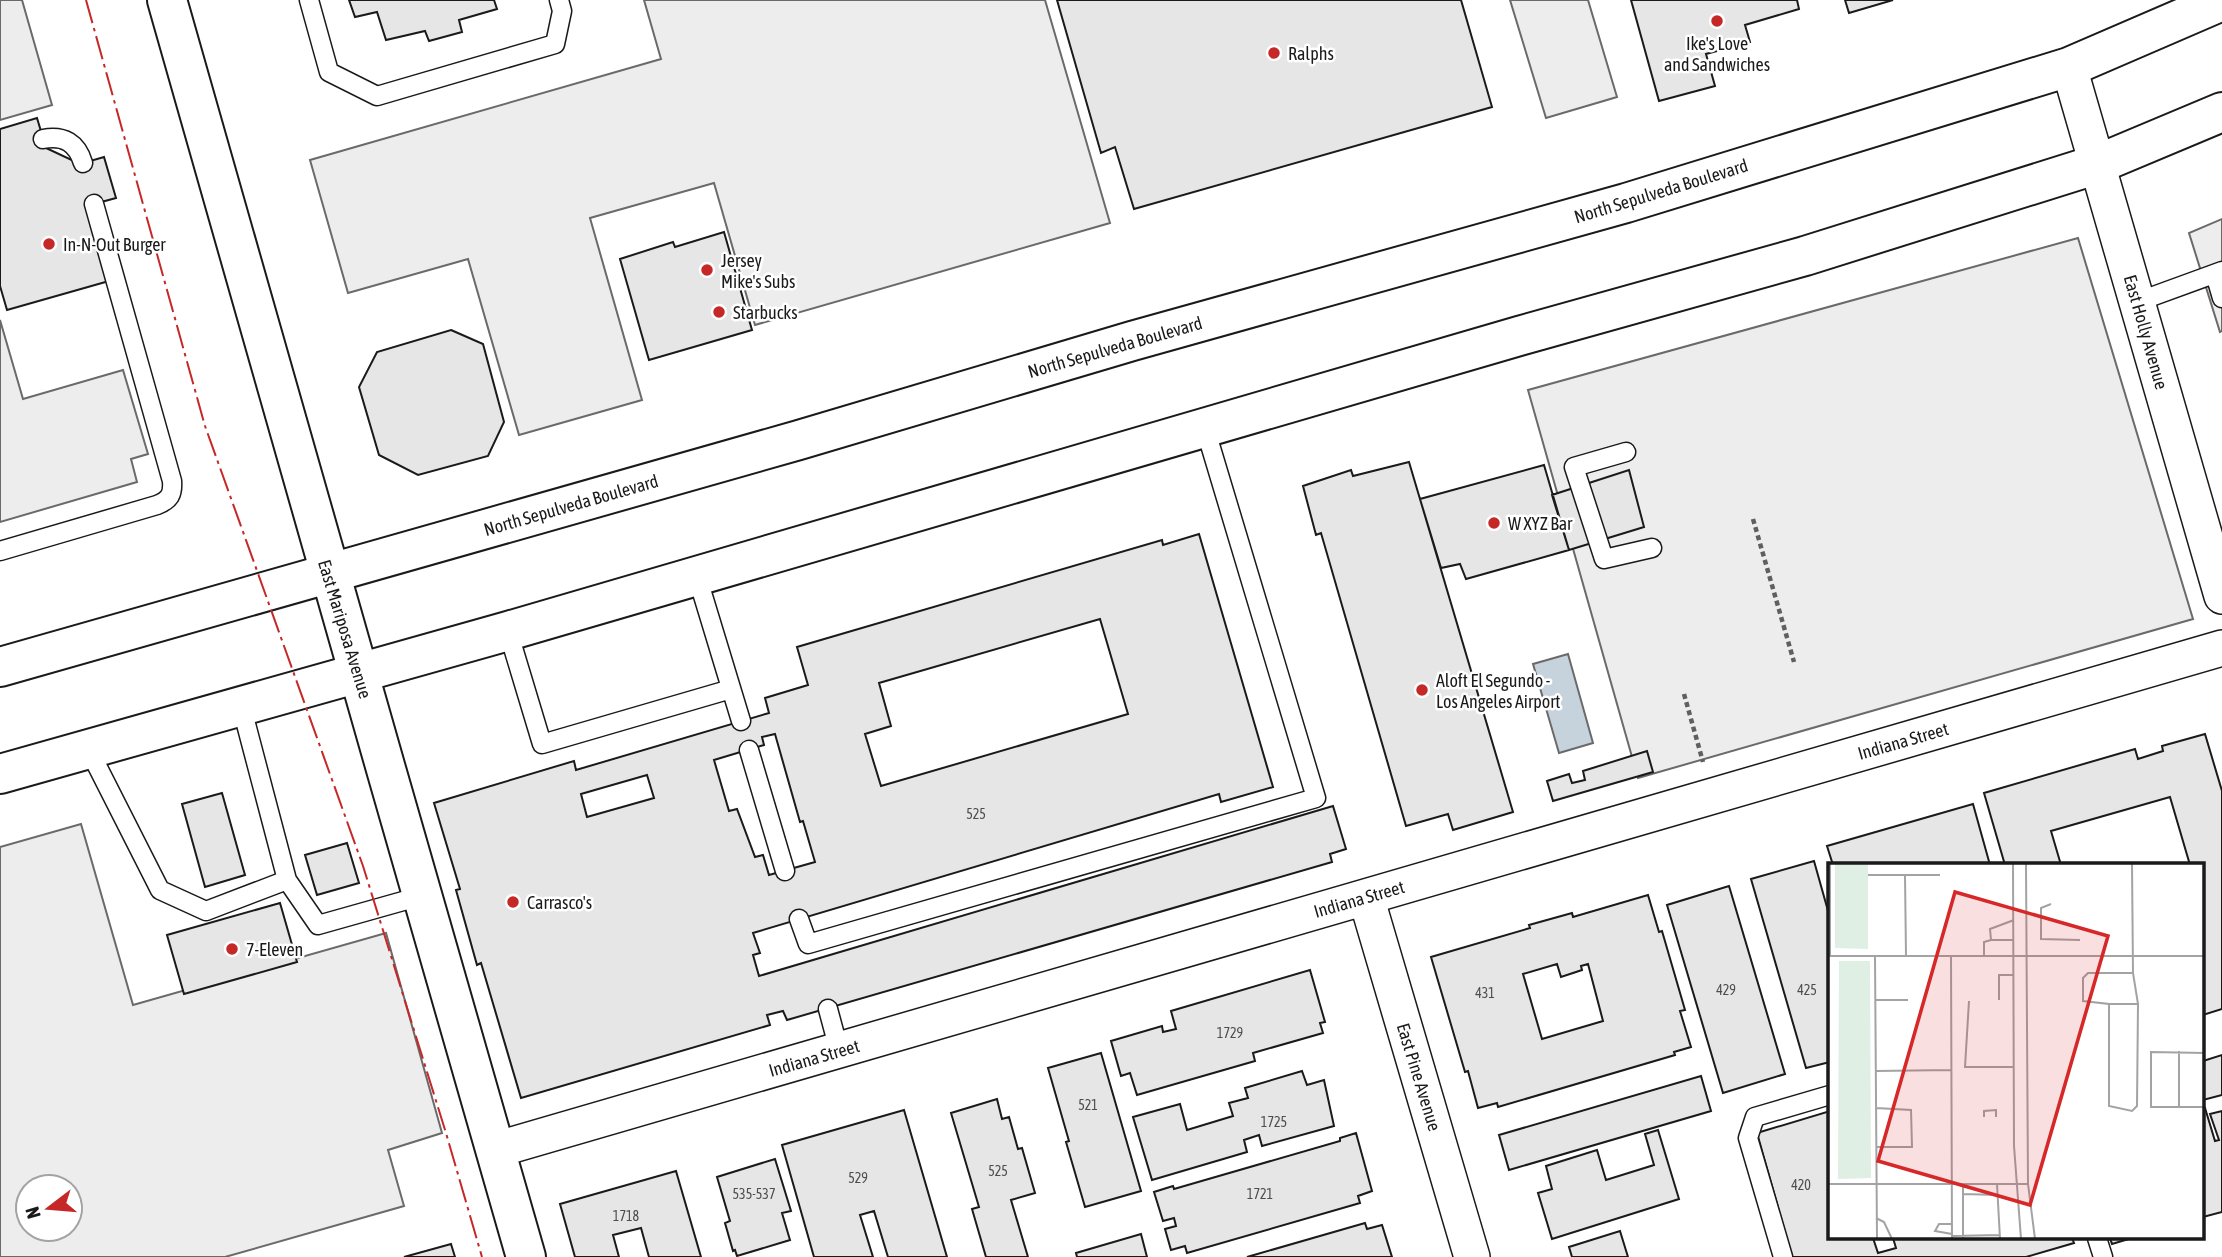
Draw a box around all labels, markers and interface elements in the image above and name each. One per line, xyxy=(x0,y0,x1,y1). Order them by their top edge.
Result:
marker: Ike's Love and Sandwiches xyxy=(1709,13,1725,29)
place label: Ike's Love and Sandwiches xyxy=(1664,33,1770,75)
place label: Ralphs xyxy=(1288,43,1334,64)
marker: Ralphs xyxy=(1266,45,1282,61)
street label: North Sepulveda Boulevard xyxy=(1572,155,1750,227)
place label: In-N-Out Burger xyxy=(63,234,166,255)
marker: In-N-Out Burger xyxy=(41,236,57,252)
place label: Jersey Mike's Subs xyxy=(721,250,795,292)
marker: Jersey Mike's Subs xyxy=(699,262,715,278)
street label: East Holly Avenue xyxy=(2120,272,2172,392)
place label: Starbucks xyxy=(733,302,798,323)
marker: Starbucks xyxy=(711,304,727,320)
street label: North Sepulveda Boulevard xyxy=(1025,312,1205,382)
street label: North Sepulveda Boulevard xyxy=(481,470,661,540)
place label: W XYZ Bar xyxy=(1508,513,1573,534)
marker: W XYZ Bar xyxy=(1486,515,1502,531)
street label: East Mariposa Avenue xyxy=(314,557,376,701)
place label: Aloft El Segundo - Los Angeles Airport xyxy=(1436,670,1561,712)
marker: Aloft El Segundo - Los Angeles Airport xyxy=(1414,682,1430,698)
street label: Indiana Street xyxy=(1855,718,1951,764)
house number: 525 xyxy=(966,806,986,822)
inset map xyxy=(1828,863,2204,1240)
street label: Indiana Street xyxy=(1311,876,1407,922)
place label: Carrasco's xyxy=(527,892,592,913)
marker: Carrasco's xyxy=(505,894,521,910)
place label: 7-Eleven xyxy=(246,939,303,960)
marker: 7-Eleven xyxy=(224,941,240,957)
house number: 429 xyxy=(1716,982,1736,998)
house number: 425 xyxy=(1797,982,1817,998)
house number: 431 xyxy=(1475,985,1495,1001)
street label: East Pine Avenue xyxy=(1393,1020,1445,1134)
house number: 1729 xyxy=(1217,1025,1243,1041)
street label: Indiana Street xyxy=(766,1035,862,1081)
house number: 521 xyxy=(1078,1097,1098,1113)
house number: 1725 xyxy=(1261,1114,1287,1130)
house number: 525 xyxy=(988,1163,1008,1179)
house number: 529 xyxy=(848,1170,868,1186)
north arrow xyxy=(14,1173,84,1243)
house number: 420 xyxy=(1791,1177,1811,1193)
house number: 535-537 xyxy=(733,1186,775,1202)
house number: 1721 xyxy=(1247,1186,1273,1202)
text: N xyxy=(21,1204,45,1221)
house number: 1718 xyxy=(613,1208,640,1224)

